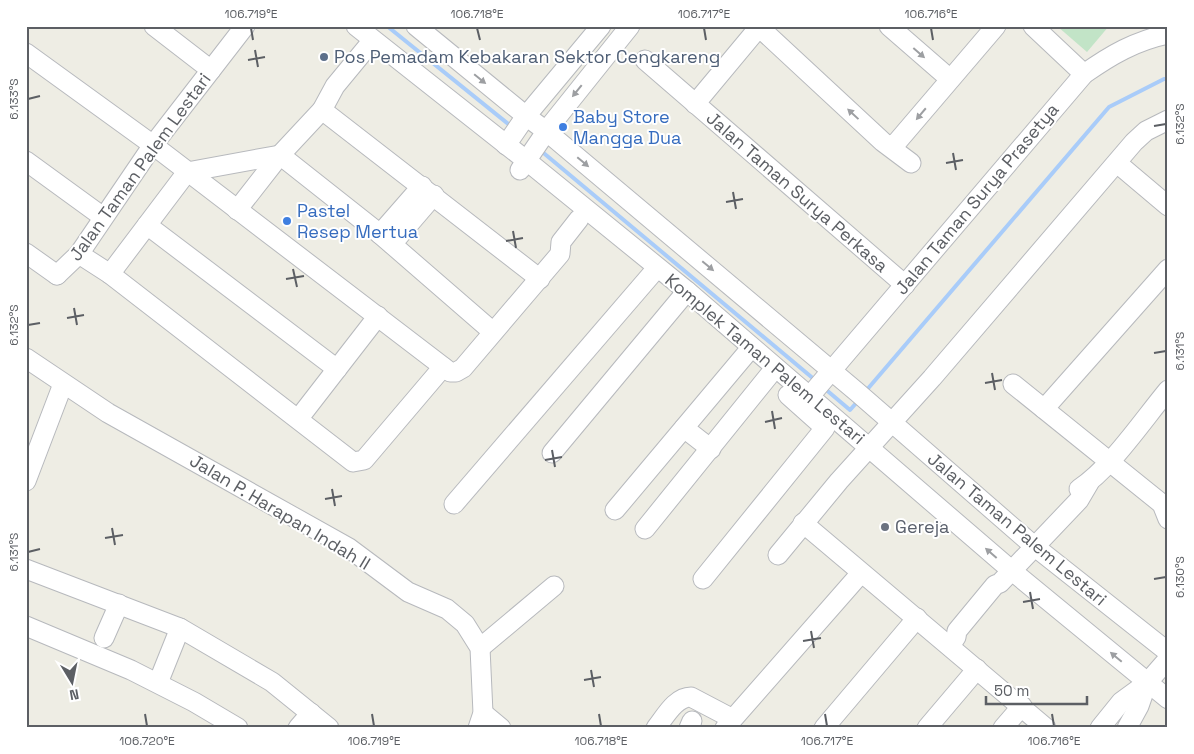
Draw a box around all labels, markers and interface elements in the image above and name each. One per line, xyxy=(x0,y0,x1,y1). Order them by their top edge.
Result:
text: 106.719°E xyxy=(225,6,278,22)
text: 106.718°E xyxy=(450,6,504,22)
text: 106.717°E xyxy=(678,6,730,22)
text: 106.716°E xyxy=(905,6,958,22)
place label: Pos Pemadam Kebakaran Sektor Cengkareng xyxy=(334,45,720,68)
one-way arrow xyxy=(913,47,925,59)
marker: Pos Pemadam Kebakaran Sektor Cengkareng xyxy=(318,51,330,63)
street label: Jalan Taman Palem Lestari xyxy=(64,68,216,265)
one-way arrow xyxy=(474,74,487,85)
text: 6.133°S xyxy=(6,78,22,120)
one-way arrow xyxy=(572,84,583,97)
street label: Jalan Taman Surya Prasetya xyxy=(890,98,1064,299)
text: 6.132°S xyxy=(1172,103,1188,145)
place label: Baby Store Mangga Dua xyxy=(573,105,681,149)
street label: Jalan Taman Surya Perkasa xyxy=(702,106,893,277)
one-way arrow xyxy=(915,107,926,120)
one-way arrow xyxy=(847,108,859,120)
marker: Baby Store Mangga Dua xyxy=(557,121,569,133)
one-way arrow xyxy=(577,156,589,168)
place label: Pastel Resep Mertua xyxy=(297,199,418,243)
marker: Pastel Resep Mertua xyxy=(281,215,293,227)
one-way arrow xyxy=(701,261,714,272)
street label: Komplek Taman Palem Lestari xyxy=(661,268,870,449)
text: 6.132°S xyxy=(6,304,22,346)
text: 6.131°S xyxy=(1172,332,1188,370)
street label: Jalan Taman Palem Lestari xyxy=(923,447,1112,610)
street label: Jalan P. Harapan Indah II xyxy=(186,448,375,575)
place label: Gereja xyxy=(895,515,949,538)
marker: Gereja xyxy=(879,521,891,533)
text: 6.131°S xyxy=(6,533,22,571)
one-way arrow xyxy=(986,547,998,559)
text: 6.130°S xyxy=(1172,556,1188,598)
one-way arrow xyxy=(1110,652,1123,663)
north arrow xyxy=(48,656,98,706)
scale bar xyxy=(986,674,1088,706)
text: 50 m xyxy=(994,681,1029,700)
text: N xyxy=(68,685,80,704)
text: 106.720°E xyxy=(119,733,175,749)
text: 106.719°E xyxy=(348,733,401,749)
text: 106.718°E xyxy=(574,733,628,749)
text: 106.717°E xyxy=(801,733,853,749)
text: 106.716°E xyxy=(1028,733,1081,749)

